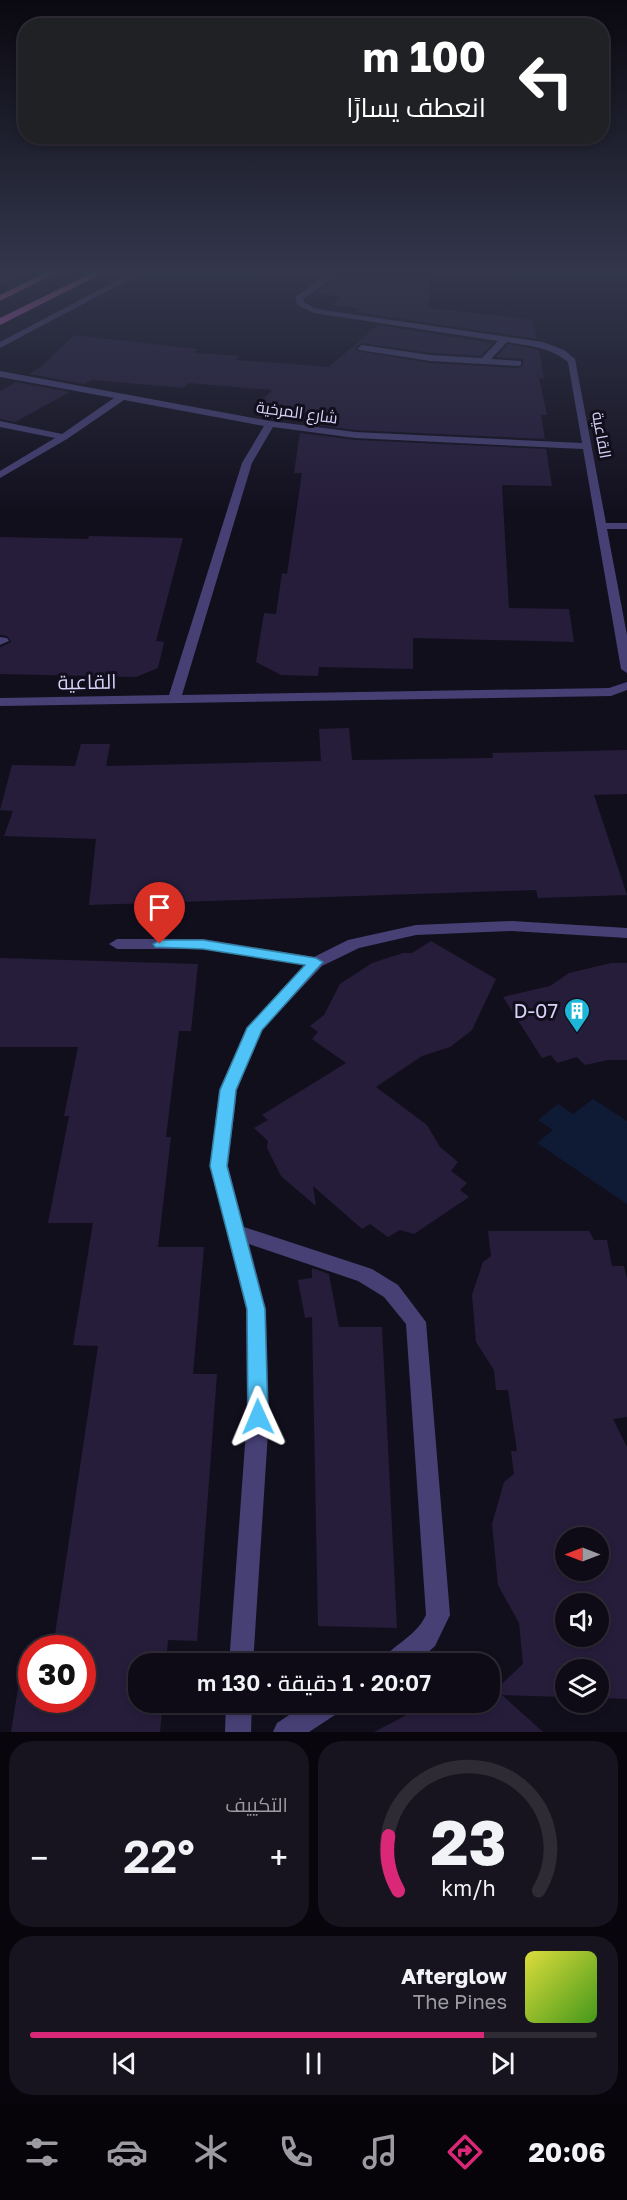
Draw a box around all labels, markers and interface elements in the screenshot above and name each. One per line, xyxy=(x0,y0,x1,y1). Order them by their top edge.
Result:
text: 100 m xyxy=(362,31,486,81)
icon: left xyxy=(507,42,585,120)
text: انعطف يسارًا xyxy=(346,91,486,123)
street label: شارع المرخية xyxy=(255,396,339,430)
street label: القاعية xyxy=(588,410,616,460)
street label: القاعية xyxy=(57,668,117,694)
pin xyxy=(134,882,185,944)
icon: arrive xyxy=(143,891,176,924)
building icon: D-07 xyxy=(562,996,592,1034)
place label: D-07 xyxy=(513,998,558,1022)
position arrow xyxy=(226,1385,290,1449)
north arrow xyxy=(555,1527,609,1581)
map controls xyxy=(555,1527,609,1713)
button: sound xyxy=(555,1593,609,1647)
speed limit sign: 30 xyxy=(18,1635,96,1713)
button: layers xyxy=(555,1659,609,1713)
text: 20:07 · 1 دقيقة · 130 m xyxy=(197,1669,431,1696)
text: التكييف xyxy=(225,1792,288,1816)
text: 23 xyxy=(430,1804,506,1879)
text: 22° xyxy=(123,1829,195,1883)
text: − xyxy=(30,1838,48,1877)
text: + xyxy=(270,1838,288,1877)
text: km/h xyxy=(441,1875,495,1901)
text: Afterglow xyxy=(401,1962,507,1989)
text: The Pines xyxy=(413,1989,507,2013)
icon: previous xyxy=(108,2047,141,2080)
icon: pause xyxy=(297,2047,330,2080)
icon: next xyxy=(486,2047,519,2080)
icon: filters xyxy=(21,2131,63,2173)
icon: car xyxy=(106,2131,148,2173)
icon: climate xyxy=(190,2131,232,2173)
icon: phone xyxy=(275,2131,317,2173)
icon: music xyxy=(359,2131,401,2173)
icon: directions xyxy=(444,2131,486,2173)
text: 20:06 xyxy=(528,2136,606,2168)

